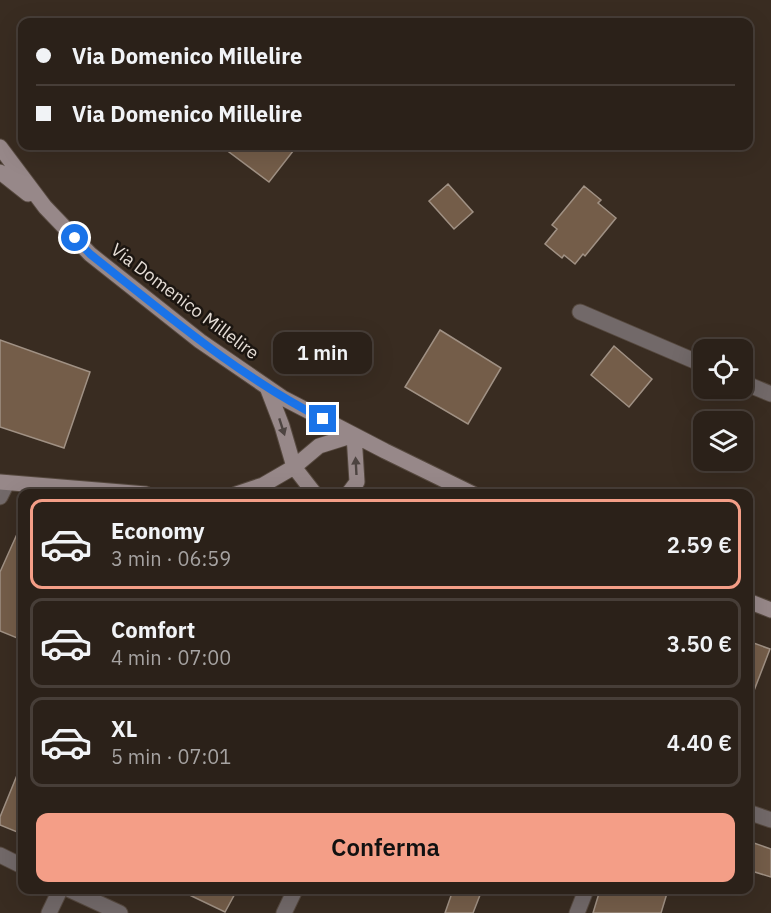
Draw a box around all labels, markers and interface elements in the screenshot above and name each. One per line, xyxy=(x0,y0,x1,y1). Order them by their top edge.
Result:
text: Via Domenico Millelire xyxy=(72,41,302,70)
text: Via Domenico Millelire xyxy=(72,99,302,128)
route start xyxy=(61,224,88,251)
street label: Via Domenico Millelire xyxy=(106,238,264,364)
callout: 1 min xyxy=(274,332,372,374)
text: 1 min xyxy=(297,339,348,366)
map controls xyxy=(693,339,753,471)
button: locate xyxy=(693,339,753,399)
route end xyxy=(309,405,336,432)
button: layers xyxy=(693,411,753,471)
one-way arrow xyxy=(278,418,287,436)
one-way arrow xyxy=(352,456,361,475)
text: Economy xyxy=(111,516,205,545)
icon: car xyxy=(39,517,93,571)
text: 2.59 € xyxy=(667,530,732,559)
text: 3 min · 06:59 xyxy=(111,545,231,572)
text: Comfort xyxy=(111,615,195,644)
icon: car xyxy=(39,616,93,670)
text: 3.50 € xyxy=(667,629,732,658)
text: 4 min · 07:00 xyxy=(111,644,231,671)
text: XL xyxy=(111,714,137,743)
icon: car xyxy=(39,715,93,769)
text: 4.40 € xyxy=(667,728,732,757)
text: 5 min · 07:01 xyxy=(111,743,231,770)
button: Conferma xyxy=(36,813,735,882)

